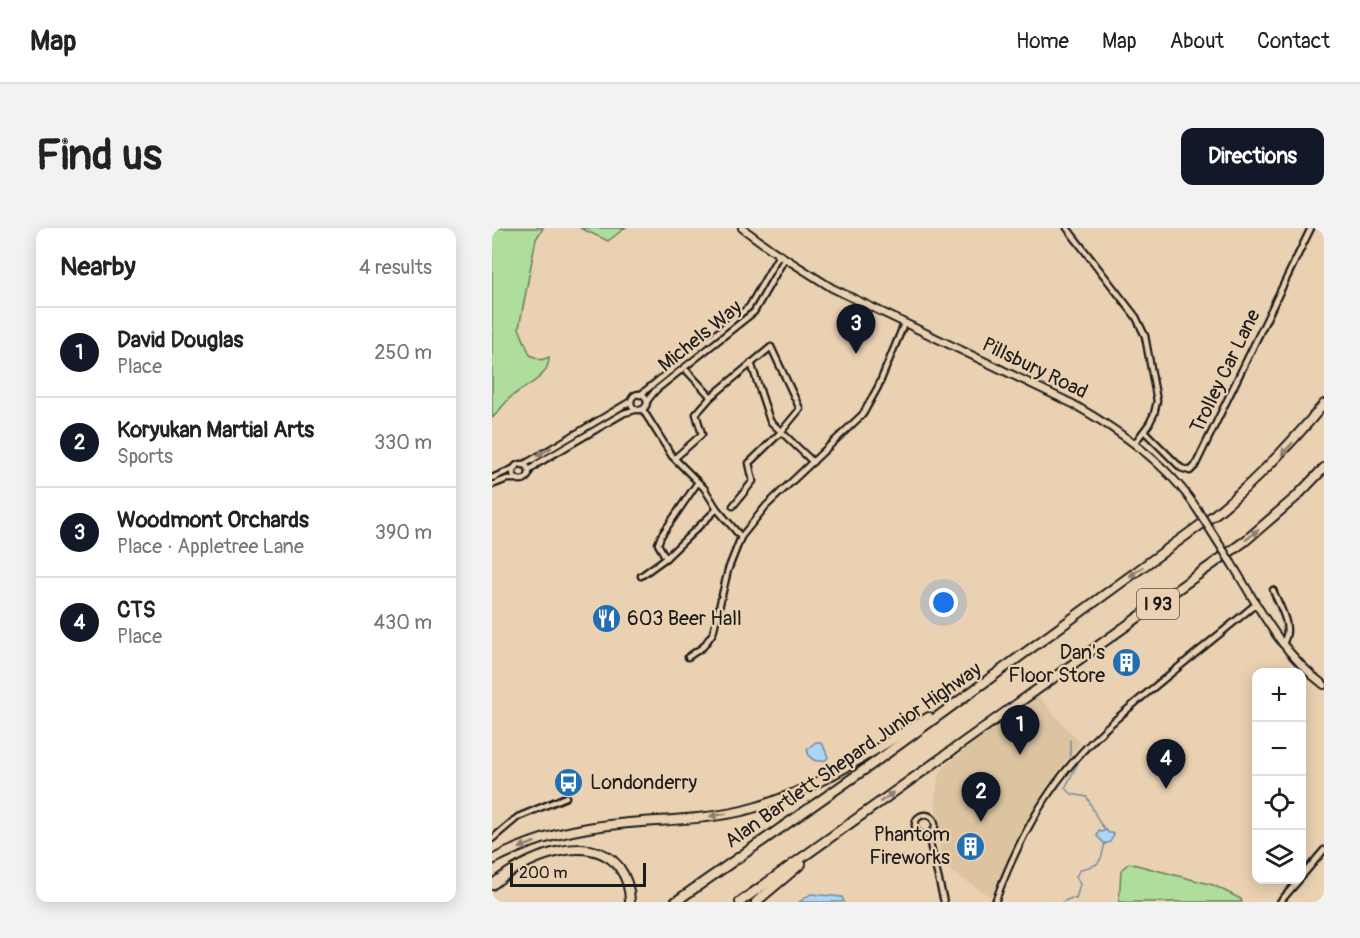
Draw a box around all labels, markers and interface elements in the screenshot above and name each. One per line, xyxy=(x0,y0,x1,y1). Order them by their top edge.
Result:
text: Map xyxy=(30,24,76,59)
text: Home xyxy=(1016,28,1069,55)
text: Map xyxy=(1102,28,1137,55)
text: About xyxy=(1170,28,1224,55)
text: Contact xyxy=(1257,28,1330,55)
button: Directions xyxy=(1181,128,1324,185)
text: Find us xyxy=(36,130,162,182)
text: Nearby xyxy=(60,251,136,283)
text: 4 results xyxy=(359,255,432,280)
street label: Michels Way xyxy=(653,294,747,377)
pin: 3 xyxy=(836,304,876,354)
street label: Trolley Car Lane xyxy=(1184,305,1266,437)
text: David Douglas xyxy=(117,326,243,354)
street label: Pillsbury Road xyxy=(978,332,1092,404)
text: 1 xyxy=(76,340,83,365)
text: 250 m xyxy=(374,340,432,365)
text: Place xyxy=(117,354,162,379)
text: Koryukan Martial Arts xyxy=(117,416,314,444)
text: 2 xyxy=(74,430,85,455)
text: 330 m xyxy=(374,430,432,455)
one-way arrow xyxy=(1280,442,1294,456)
text: Sports xyxy=(117,444,173,469)
one-way arrow xyxy=(536,446,552,457)
text: Woodmont Orchards xyxy=(117,506,309,534)
text: 3 xyxy=(74,520,85,545)
text: 390 m xyxy=(375,520,432,545)
one-way arrow xyxy=(1244,528,1260,541)
text: Place · Appletree Lane xyxy=(117,534,304,559)
one-way arrow xyxy=(1128,565,1143,577)
your location xyxy=(929,588,958,617)
road number: I 93 xyxy=(1137,589,1179,619)
text: CTS xyxy=(117,596,156,624)
restaurant icon: 603 Beer Hall xyxy=(590,602,622,634)
place label: 603 Beer Hall xyxy=(627,606,742,631)
text: 4 xyxy=(74,610,85,635)
text: 430 m xyxy=(373,610,432,635)
text: Place xyxy=(117,624,162,649)
place label: Dan's Floor Store xyxy=(1008,640,1105,688)
building icon: Dan's Floor Store xyxy=(1110,647,1142,679)
street label: Alan Bartlett Shepard Junior Highway xyxy=(720,656,986,853)
map controls xyxy=(1252,668,1306,884)
button: + xyxy=(1252,668,1306,722)
pin: 1 xyxy=(1000,706,1040,755)
button: − xyxy=(1252,722,1306,776)
pin: 4 xyxy=(1146,740,1186,789)
bus stop icon: Londonderry xyxy=(553,766,585,798)
place label: Londonderry xyxy=(590,770,698,795)
pin: 2 xyxy=(962,772,1000,822)
button: locate xyxy=(1252,776,1306,830)
one-way arrow xyxy=(878,791,894,803)
one-way arrow xyxy=(709,810,728,819)
place label: Phantom Fireworks xyxy=(869,822,950,870)
building icon: Phantom Fireworks xyxy=(955,830,987,862)
button: layers xyxy=(1252,830,1306,884)
one-way arrow xyxy=(517,840,535,850)
scale bar xyxy=(510,860,646,888)
text: 200 m xyxy=(519,863,567,883)

